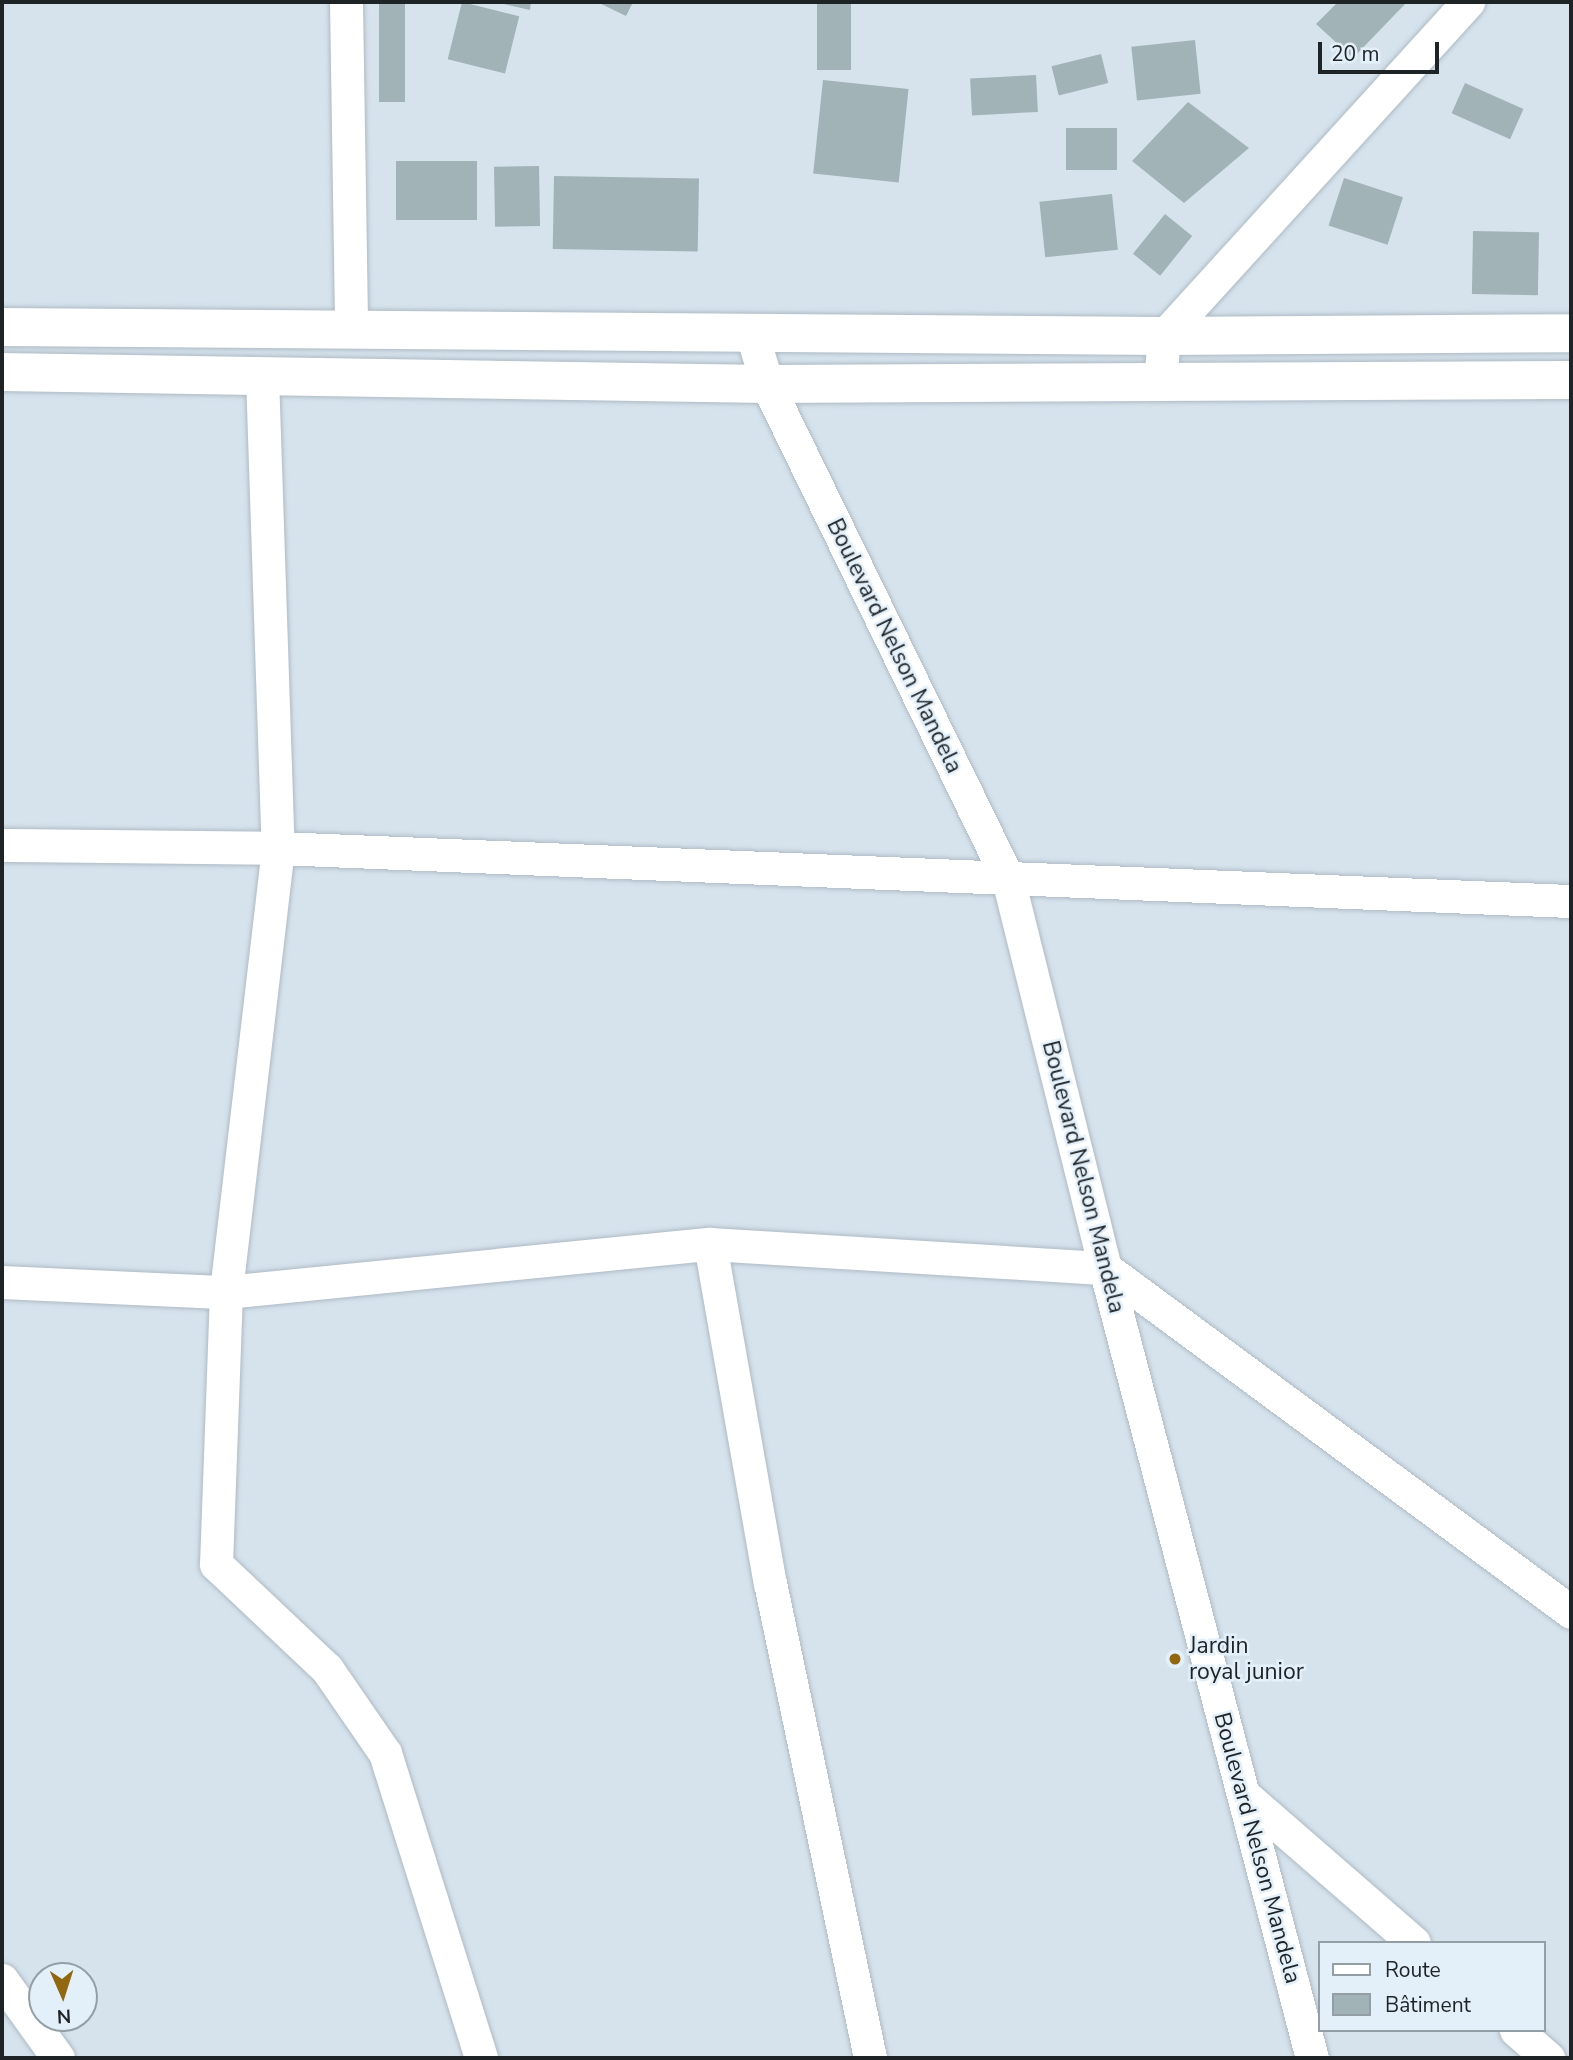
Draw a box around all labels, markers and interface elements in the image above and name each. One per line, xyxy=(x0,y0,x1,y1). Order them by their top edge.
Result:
scale bar xyxy=(1321,28,1442,72)
text: 20 m xyxy=(1331,40,1380,68)
street label: Boulevard Nelson Mandela xyxy=(820,514,968,778)
street label: Boulevard Nelson Mandela xyxy=(1036,1038,1130,1316)
place label: Jardin royal junior xyxy=(1189,1632,1304,1686)
marker: Jardin royal junior xyxy=(1167,1651,1183,1667)
street label: Boulevard Nelson Mandela xyxy=(1207,1709,1307,1987)
legend xyxy=(1318,1941,1545,2032)
text: Route xyxy=(1385,1956,1441,1984)
north arrow xyxy=(28,1962,98,2032)
text: Bâtiment xyxy=(1385,1991,1471,2019)
text: N xyxy=(56,2003,72,2029)

